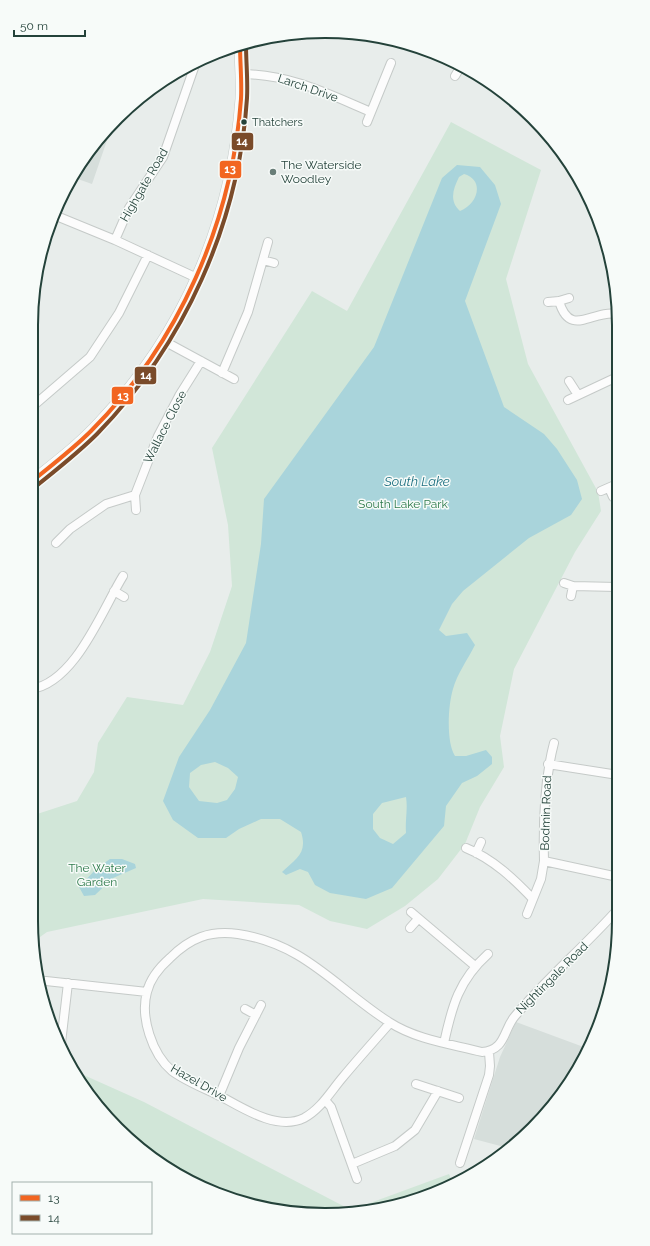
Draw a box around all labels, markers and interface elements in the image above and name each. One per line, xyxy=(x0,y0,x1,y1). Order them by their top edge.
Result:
scale bar xyxy=(14,12,85,38)
text: 50 m xyxy=(20,19,48,33)
street label: Larch Drive xyxy=(276,71,340,105)
place label: Thatchers xyxy=(252,116,303,129)
marker: Thatchers xyxy=(239,117,249,127)
line badge: 14 xyxy=(231,132,254,151)
text: 14 xyxy=(236,135,248,148)
street label: Highgate Road xyxy=(117,146,171,224)
place label: The Waterside Woodley xyxy=(281,158,362,186)
line badge: 13 xyxy=(219,160,242,179)
text: 13 xyxy=(224,163,236,176)
marker: The Waterside Woodley xyxy=(268,167,278,177)
line badge: 14 xyxy=(134,366,157,385)
text: 14 xyxy=(140,369,152,382)
line badge: 13 xyxy=(111,386,134,405)
street label: Wallace Close xyxy=(141,388,189,466)
text: 13 xyxy=(117,390,129,403)
water label: South Lake xyxy=(383,474,450,489)
park label: South Lake Park xyxy=(358,497,449,511)
street label: Bodmin Road xyxy=(538,775,554,851)
park label: The Water Garden xyxy=(68,861,127,889)
street label: Nightingale Road xyxy=(513,939,591,1017)
street label: Hazel Drive xyxy=(168,1061,230,1105)
legend xyxy=(12,1182,152,1234)
text: 13 xyxy=(48,1191,60,1205)
text: 14 xyxy=(48,1211,60,1225)

